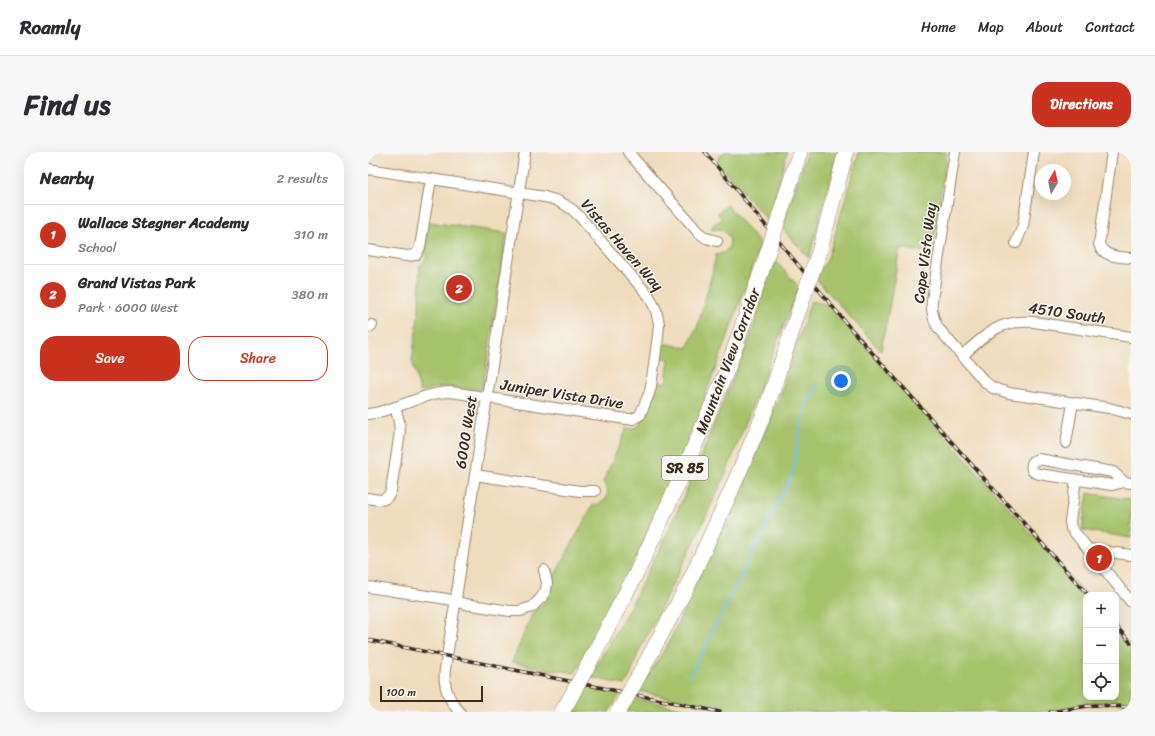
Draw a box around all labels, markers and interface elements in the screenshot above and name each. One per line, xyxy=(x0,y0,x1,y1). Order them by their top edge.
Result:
text: Roamly xyxy=(20,11,80,44)
text: Home xyxy=(921,15,956,40)
text: Map xyxy=(978,15,1004,40)
text: About xyxy=(1026,15,1063,40)
text: Contact xyxy=(1085,15,1135,40)
text: Find us xyxy=(24,80,111,129)
button: Directions xyxy=(1032,82,1131,127)
text: Nearby xyxy=(40,163,94,193)
north arrow xyxy=(1035,164,1071,200)
text: 2 results xyxy=(277,167,328,190)
street label: Vistas Haven Way xyxy=(574,193,670,297)
street label: Cape Vista Way xyxy=(906,201,944,305)
text: Wallace Stegner Academy xyxy=(78,210,249,236)
text: 1 xyxy=(50,223,56,246)
text: 310 m xyxy=(294,223,328,246)
text: School xyxy=(78,236,116,259)
text: Grand Vistas Park xyxy=(78,270,196,296)
pin: 2 xyxy=(446,273,472,303)
text: 2 xyxy=(49,283,57,306)
text: 380 m xyxy=(291,283,328,306)
street label: Mountain View Corridor xyxy=(688,283,768,438)
street label: 4510 South xyxy=(1027,295,1107,331)
text: Park · 6000 West xyxy=(78,296,179,319)
button: Save xyxy=(40,336,180,381)
button: Share xyxy=(188,336,328,381)
street label: Juniper Vista Drive xyxy=(498,371,626,417)
your location xyxy=(831,371,851,391)
street label: 6000 West xyxy=(447,393,485,470)
road number: SR 85 xyxy=(662,456,708,480)
pin: 1 xyxy=(1086,543,1112,573)
map controls xyxy=(1083,592,1119,700)
button: + xyxy=(1083,592,1119,628)
button: − xyxy=(1083,628,1119,664)
button: locate xyxy=(1083,664,1119,700)
text: 100 m xyxy=(386,683,416,702)
scale bar xyxy=(380,684,483,703)

